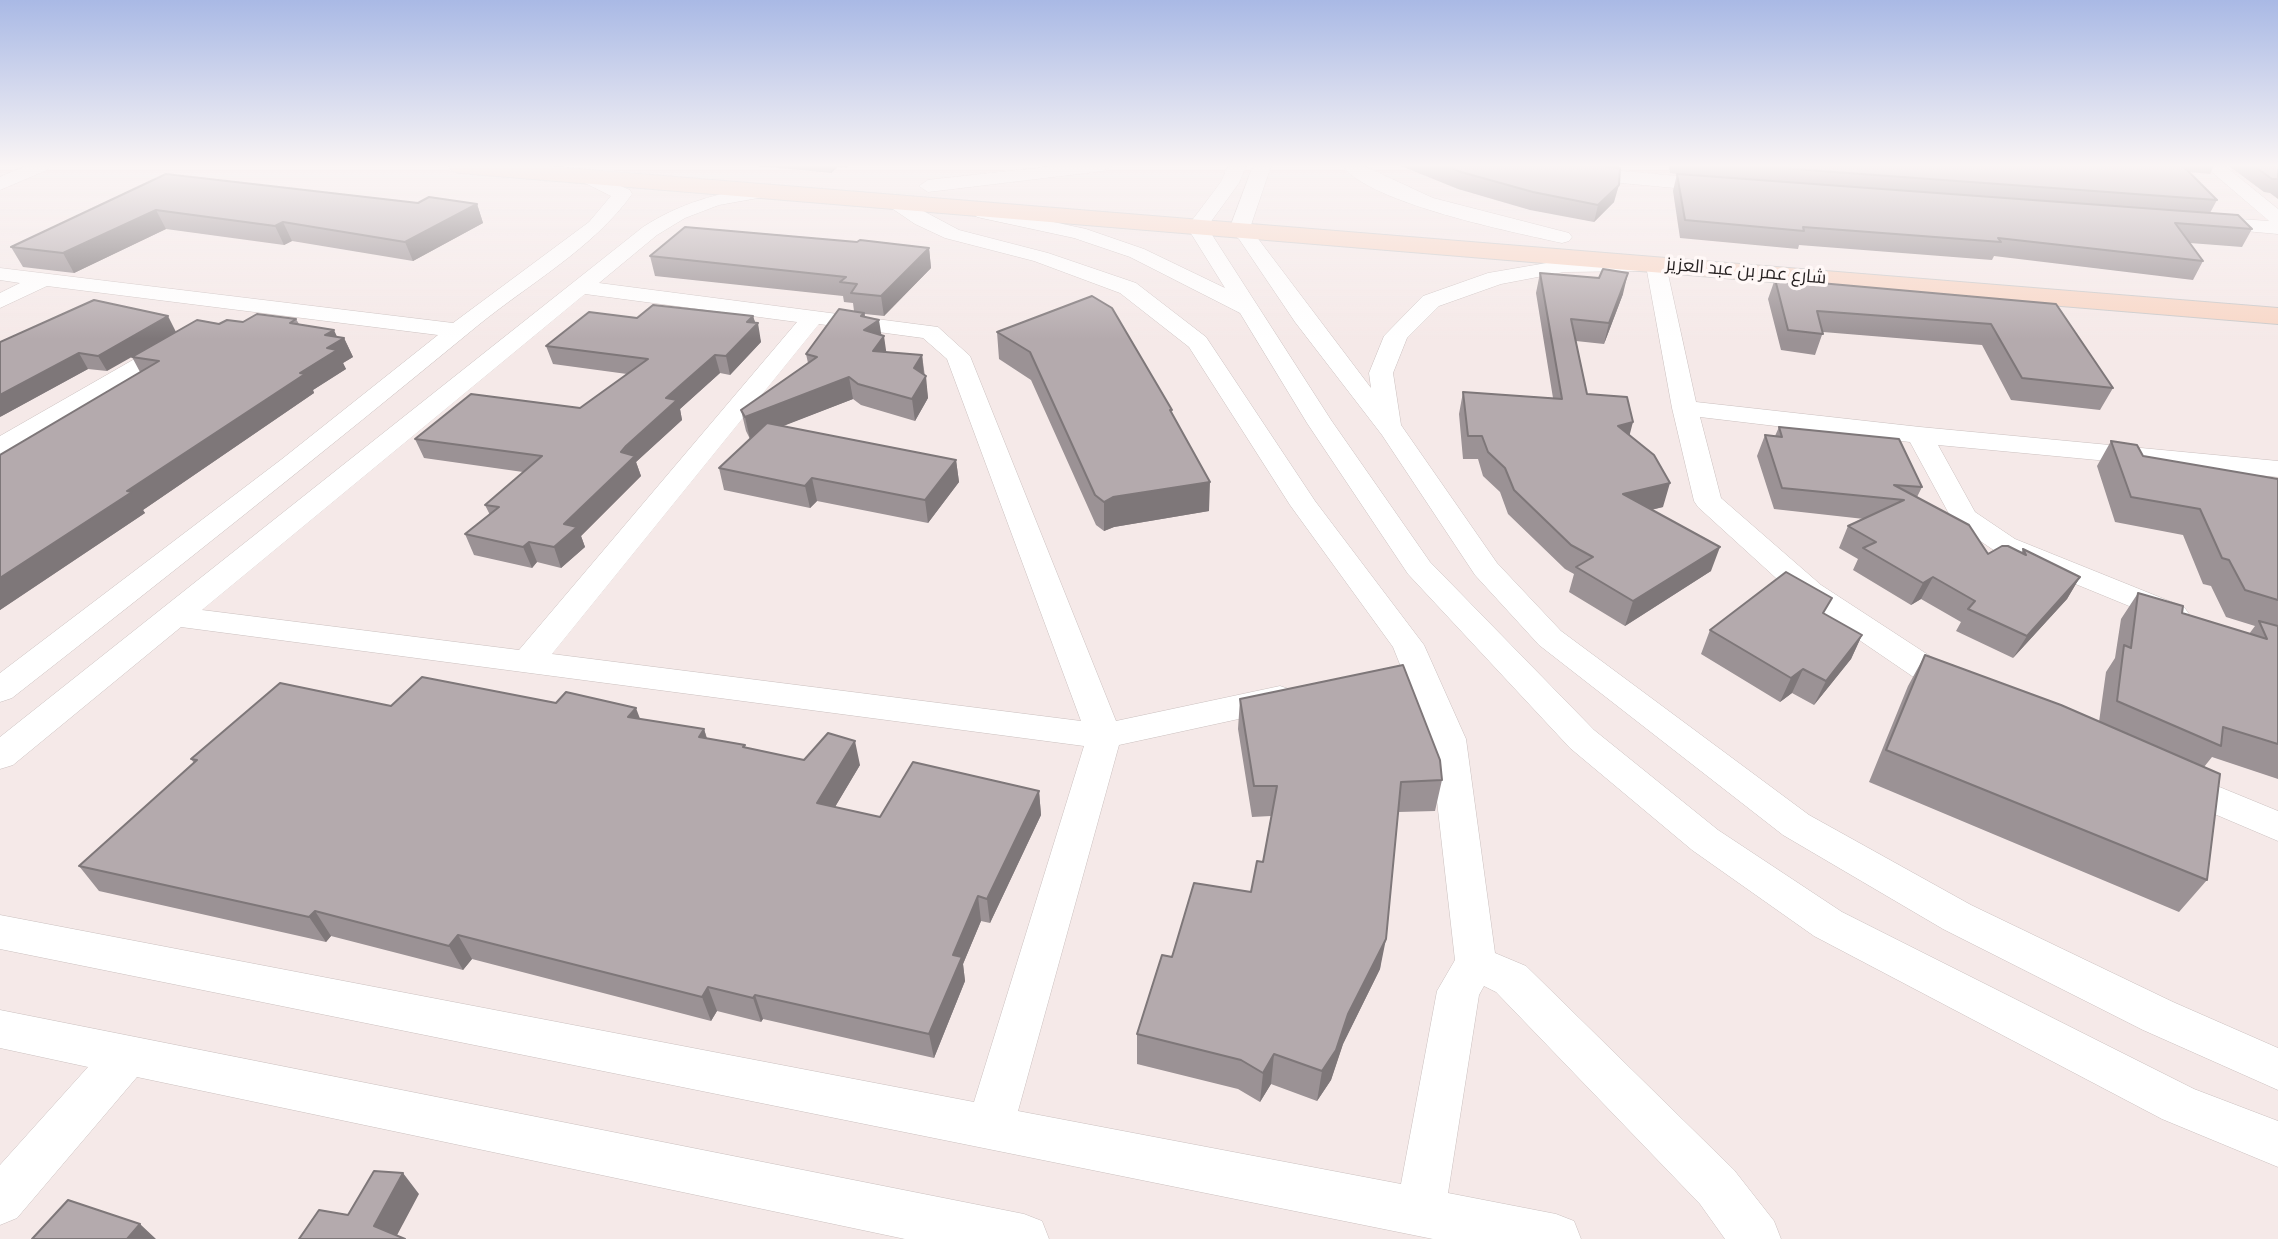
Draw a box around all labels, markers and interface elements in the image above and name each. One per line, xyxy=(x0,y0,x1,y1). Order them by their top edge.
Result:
street label: شارع عمر بن عبد العزيز xyxy=(1665,254,1827,290)

